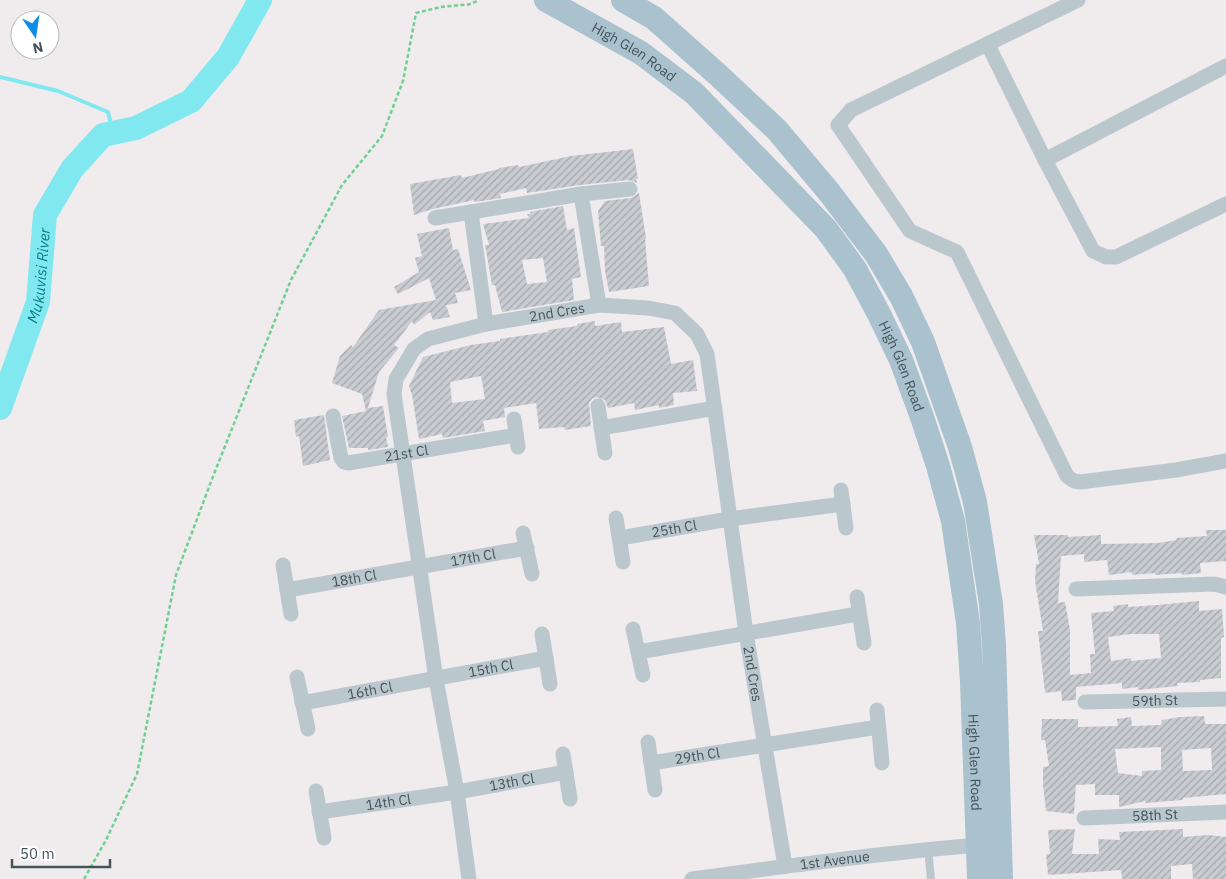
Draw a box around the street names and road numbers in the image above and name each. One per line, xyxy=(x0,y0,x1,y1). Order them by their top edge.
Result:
street label: High Glen Road xyxy=(588,18,680,85)
street label: 2nd Cres xyxy=(528,299,586,326)
street label: High Glen Road xyxy=(875,318,928,414)
street label: 21st Cl xyxy=(383,441,430,466)
street label: 25th Cl xyxy=(650,516,698,541)
street label: 17th Cl xyxy=(449,545,497,570)
street label: 18th Cl xyxy=(330,565,378,591)
street label: 2nd Cres xyxy=(739,645,766,703)
street label: 15th Cl xyxy=(467,655,515,681)
street label: 16th Cl xyxy=(346,677,394,703)
street label: 59th St xyxy=(1132,691,1178,710)
street label: High Glen Road xyxy=(964,714,986,811)
street label: 29th Cl xyxy=(673,743,721,768)
street label: 13th Cl xyxy=(488,769,536,795)
street label: 14th Cl xyxy=(364,790,412,814)
street label: 58th St xyxy=(1132,805,1178,825)
street label: 1st Avenue xyxy=(799,847,871,873)

